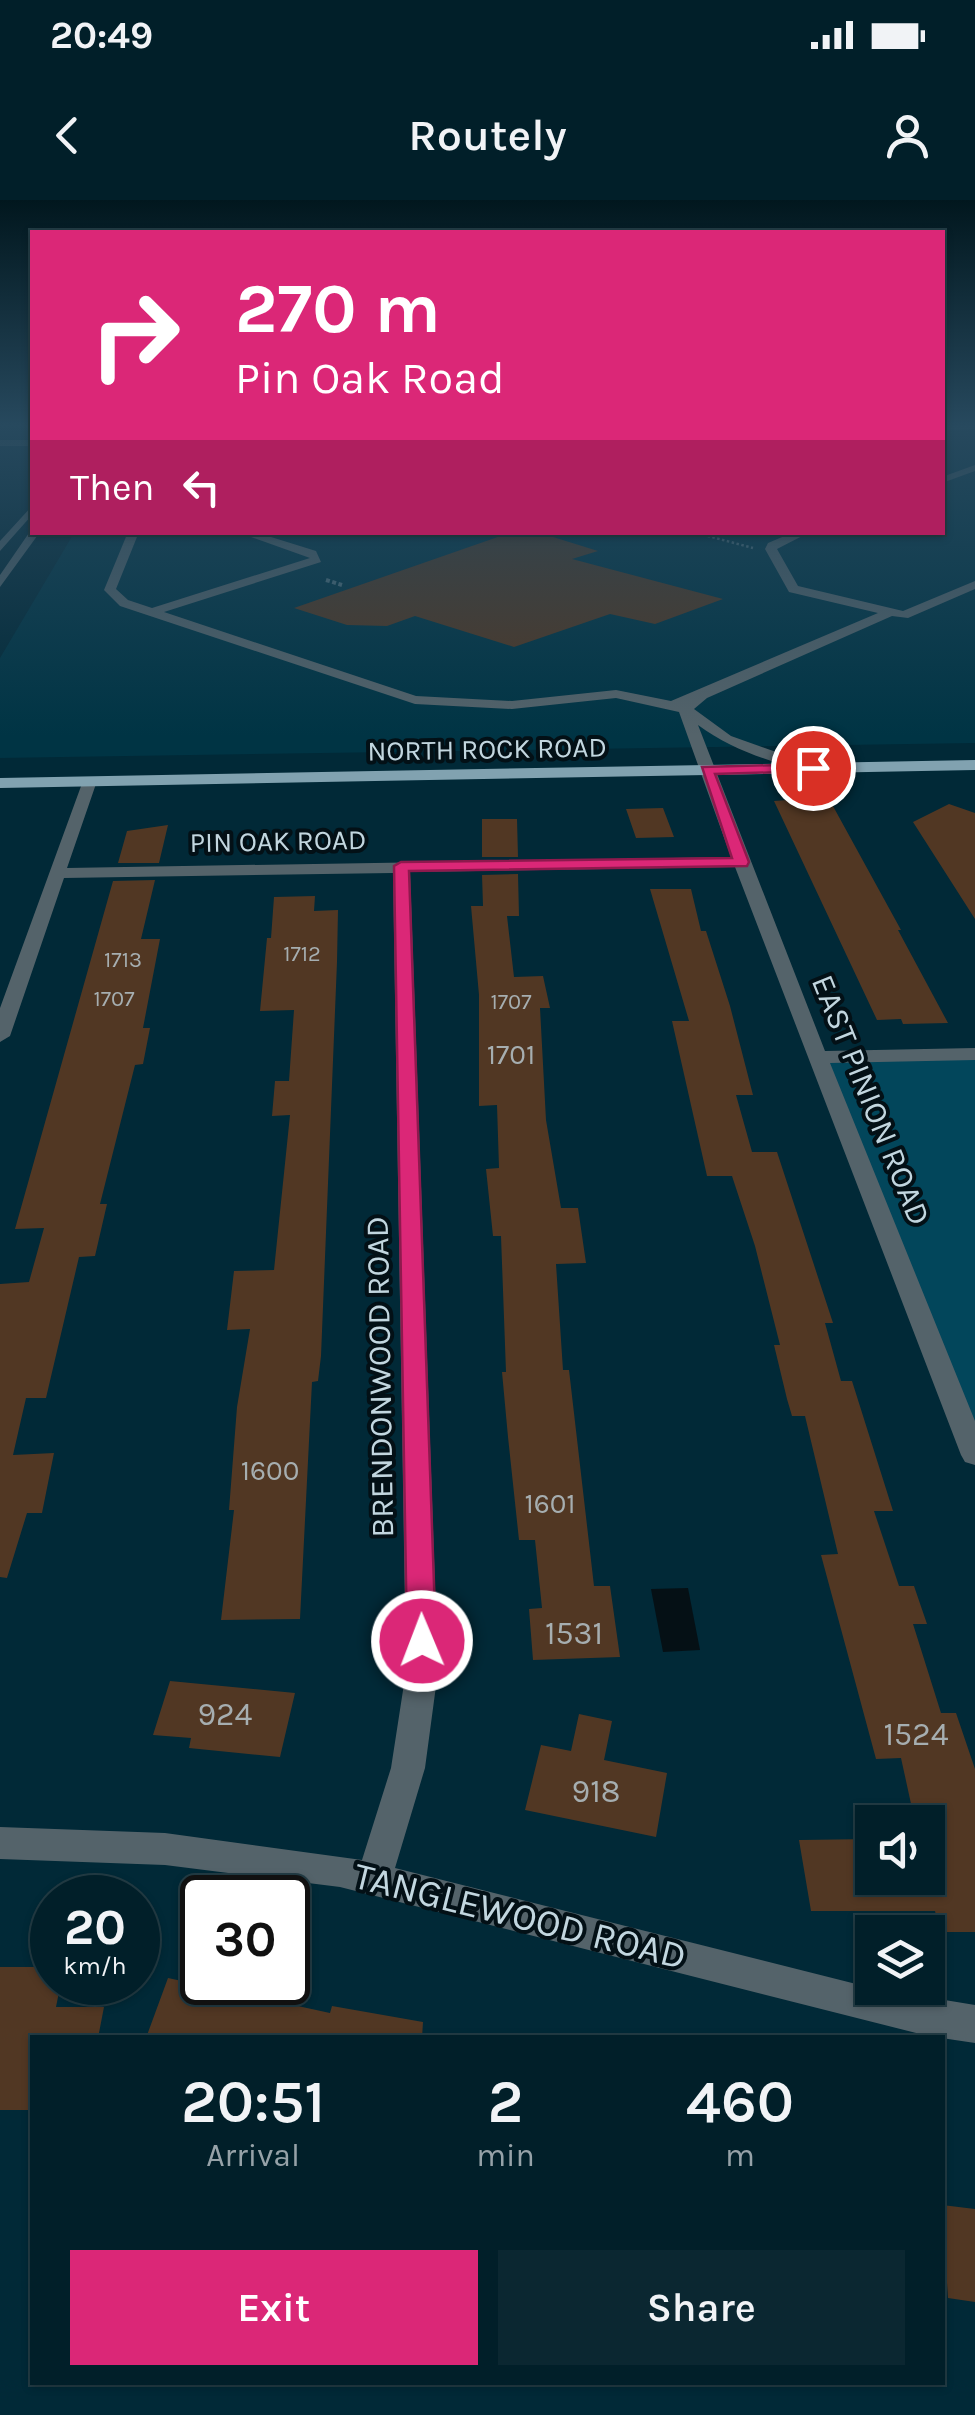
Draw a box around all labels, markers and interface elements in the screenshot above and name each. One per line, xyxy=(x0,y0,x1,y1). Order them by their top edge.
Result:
text: 20:49 xyxy=(50,13,153,58)
icon: back xyxy=(40,108,95,163)
icon: person xyxy=(880,108,935,163)
text: Routely xyxy=(408,109,567,161)
text: 270 m xyxy=(235,268,441,350)
icon: right xyxy=(70,270,200,400)
text: Pin Oak Road xyxy=(235,352,505,404)
icon: left xyxy=(174,460,229,515)
text: Then xyxy=(70,465,154,510)
pin xyxy=(771,726,856,811)
street label: NORTH ROCK ROAD xyxy=(367,730,607,768)
icon: arrive xyxy=(786,741,841,796)
street label: PIN OAK ROAD xyxy=(189,823,367,859)
house number: 1712 xyxy=(283,941,321,967)
house number: 1713 xyxy=(104,947,142,973)
street label: EAST PINION ROAD xyxy=(804,969,938,1231)
house number: 1707 xyxy=(94,986,135,1012)
house number: 1707 xyxy=(491,989,532,1015)
house number: 1701 xyxy=(487,1038,535,1071)
street label: BRENDONWOOD ROAD xyxy=(359,1216,401,1538)
house number: 1600 xyxy=(241,1454,299,1487)
house number: 1601 xyxy=(524,1487,576,1520)
position arrow xyxy=(370,1589,474,1693)
house number: 1531 xyxy=(545,1615,603,1652)
house number: 924 xyxy=(198,1696,253,1733)
house number: 1524 xyxy=(883,1716,949,1753)
house number: 918 xyxy=(572,1773,620,1810)
map controls xyxy=(855,1805,945,2005)
button: sound xyxy=(855,1805,945,1895)
street label: TANGLEWOOD ROAD xyxy=(349,1853,691,1979)
speed limit sign: 30 xyxy=(180,1875,310,2005)
text: 20 xyxy=(64,1898,126,1957)
button: layers xyxy=(855,1915,945,2005)
text: km/h xyxy=(63,1951,127,1980)
text: 20:51 xyxy=(181,2067,325,2137)
text: 2 xyxy=(488,2067,523,2137)
text: 460 xyxy=(686,2067,794,2137)
text: Arrival xyxy=(206,2137,300,2174)
text: min xyxy=(476,2137,535,2174)
text: m xyxy=(725,2137,755,2174)
button: Exit xyxy=(70,2250,478,2365)
button: Share xyxy=(498,2250,905,2365)

